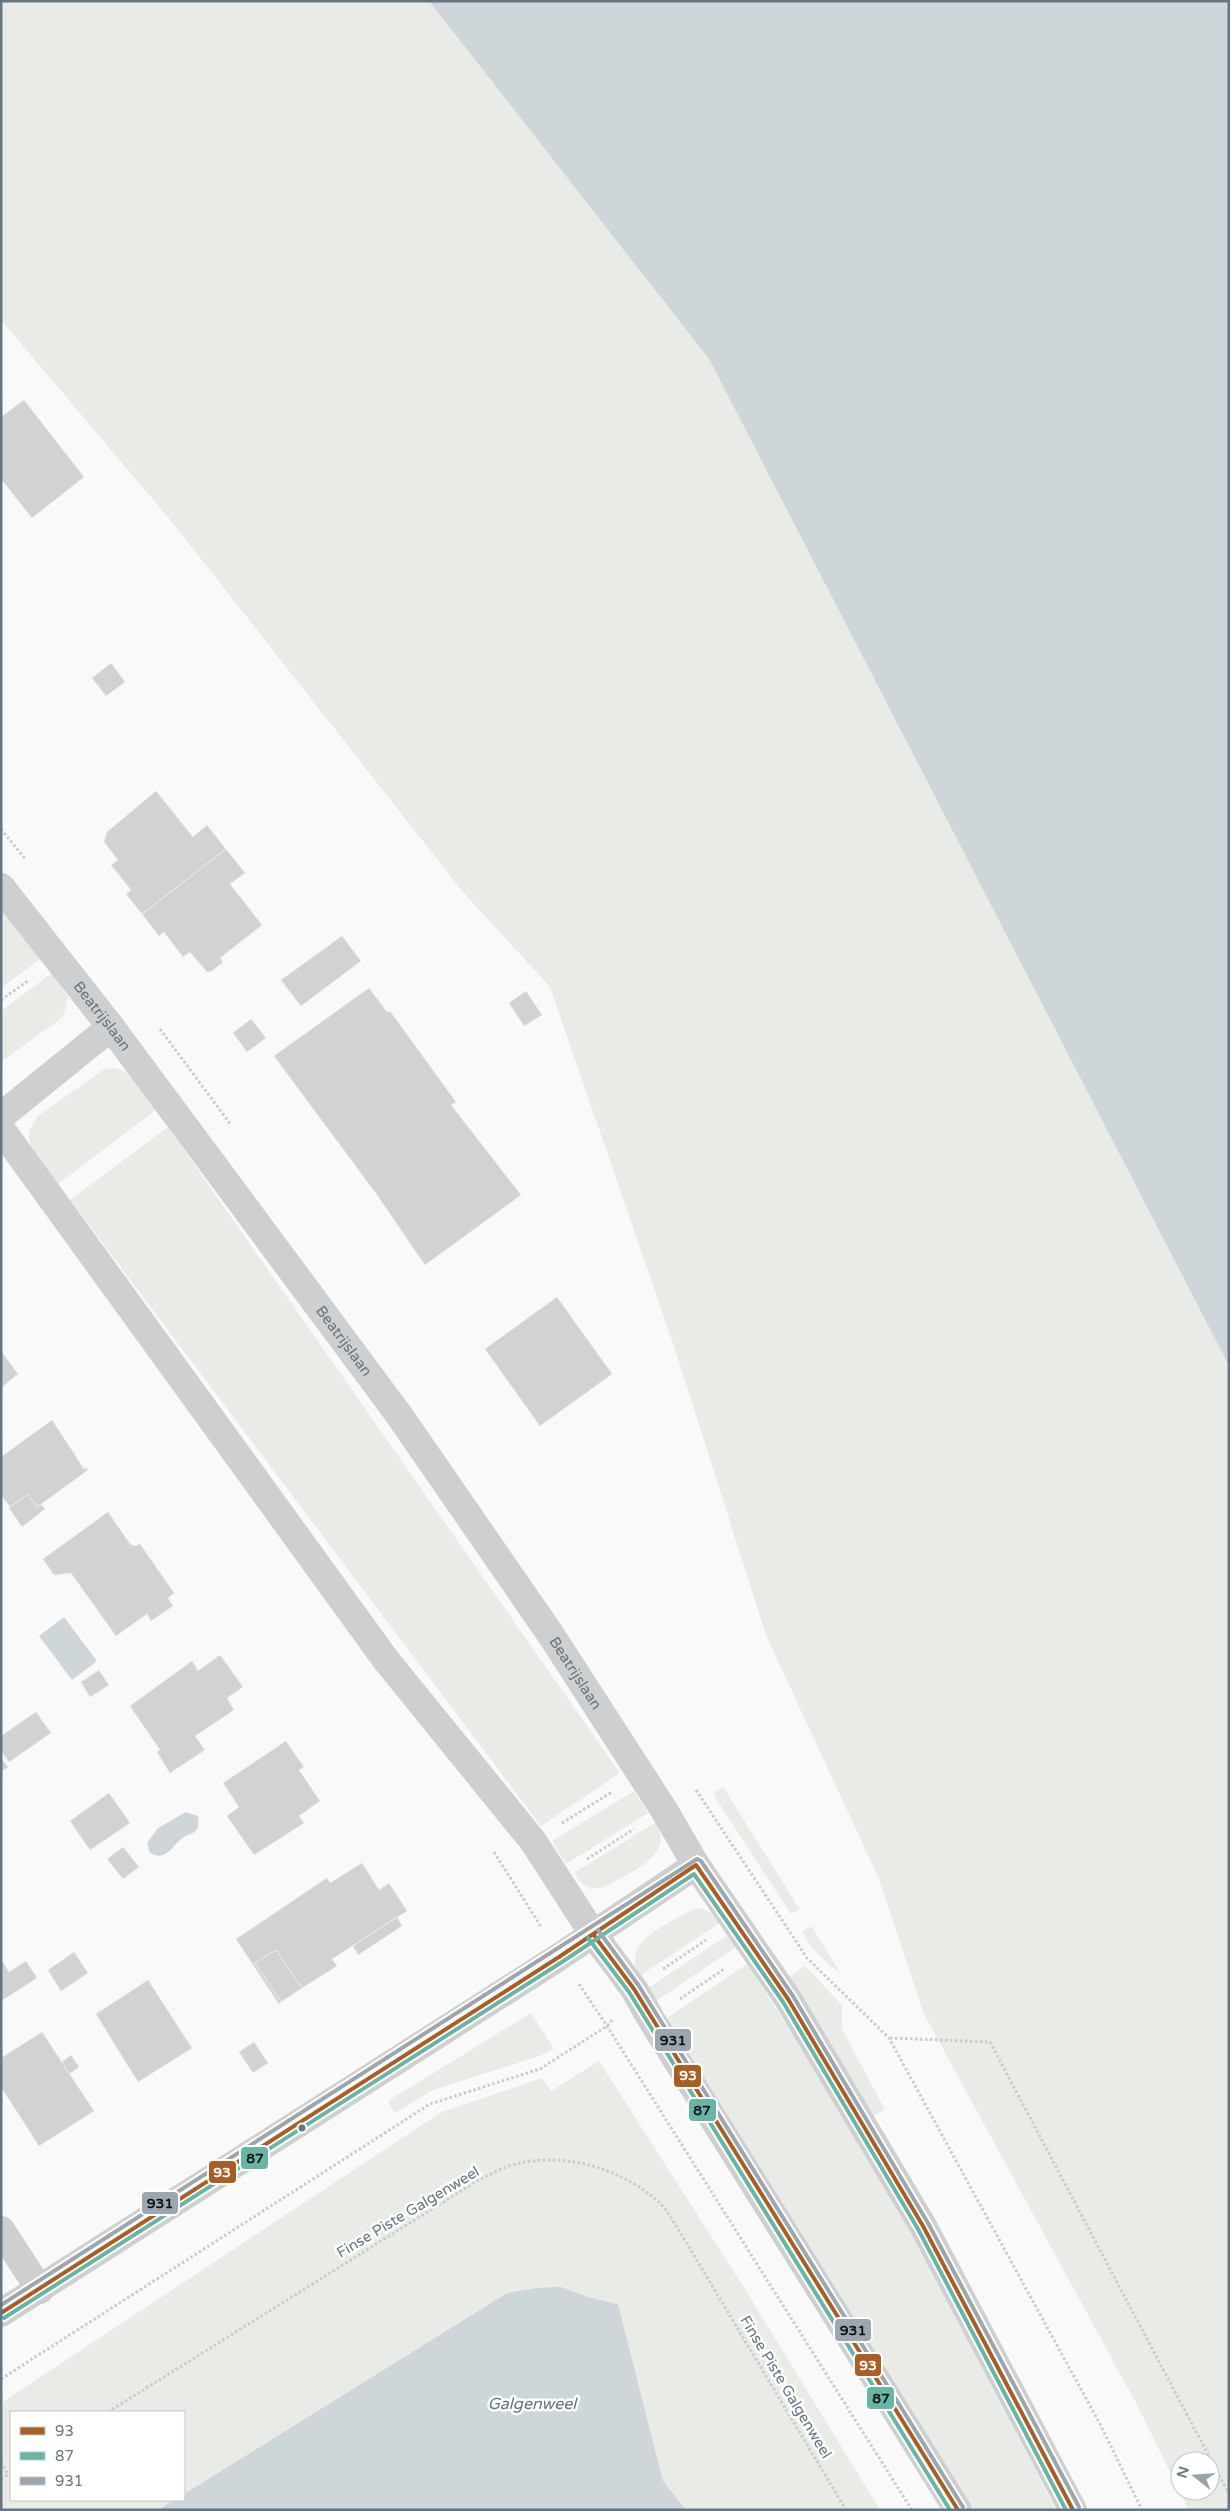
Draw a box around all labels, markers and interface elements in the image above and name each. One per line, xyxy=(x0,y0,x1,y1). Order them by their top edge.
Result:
street label: Beatrijslaan xyxy=(70,978,135,1054)
street label: Beatrijslaan xyxy=(312,1302,376,1380)
street label: Beatrijslaan xyxy=(545,1633,606,1713)
line badge: 931 xyxy=(654,2028,692,2052)
text: 931 xyxy=(660,2032,686,2049)
line badge: 93 xyxy=(673,2064,702,2088)
text: 93 xyxy=(679,2067,697,2084)
line badge: 87 xyxy=(688,2098,717,2122)
text: 87 xyxy=(693,2102,711,2119)
unlabelled marker xyxy=(297,2123,307,2133)
line badge: 87 xyxy=(240,2146,269,2170)
text: 87 xyxy=(246,2150,264,2167)
line badge: 93 xyxy=(208,2160,237,2184)
street label: Finse Piste Galgenweel xyxy=(333,2162,483,2262)
text: 93 xyxy=(213,2164,231,2181)
line badge: 931 xyxy=(141,2191,179,2215)
text: 931 xyxy=(147,2195,173,2212)
street label: Finse Piste Galgenweel xyxy=(736,2312,836,2462)
line badge: 931 xyxy=(834,2318,872,2342)
text: 931 xyxy=(840,2322,866,2339)
line badge: 93 xyxy=(854,2353,882,2377)
text: 93 xyxy=(859,2357,877,2374)
line badge: 87 xyxy=(866,2386,895,2410)
text: 87 xyxy=(872,2390,890,2407)
water label: Galgenweel xyxy=(488,2394,578,2414)
legend xyxy=(10,2411,185,2501)
text: 93 xyxy=(55,2422,74,2440)
text: 87 xyxy=(55,2447,74,2465)
north arrow xyxy=(1170,2451,1220,2501)
text: N xyxy=(1173,2464,1193,2480)
text: 931 xyxy=(55,2472,83,2490)

